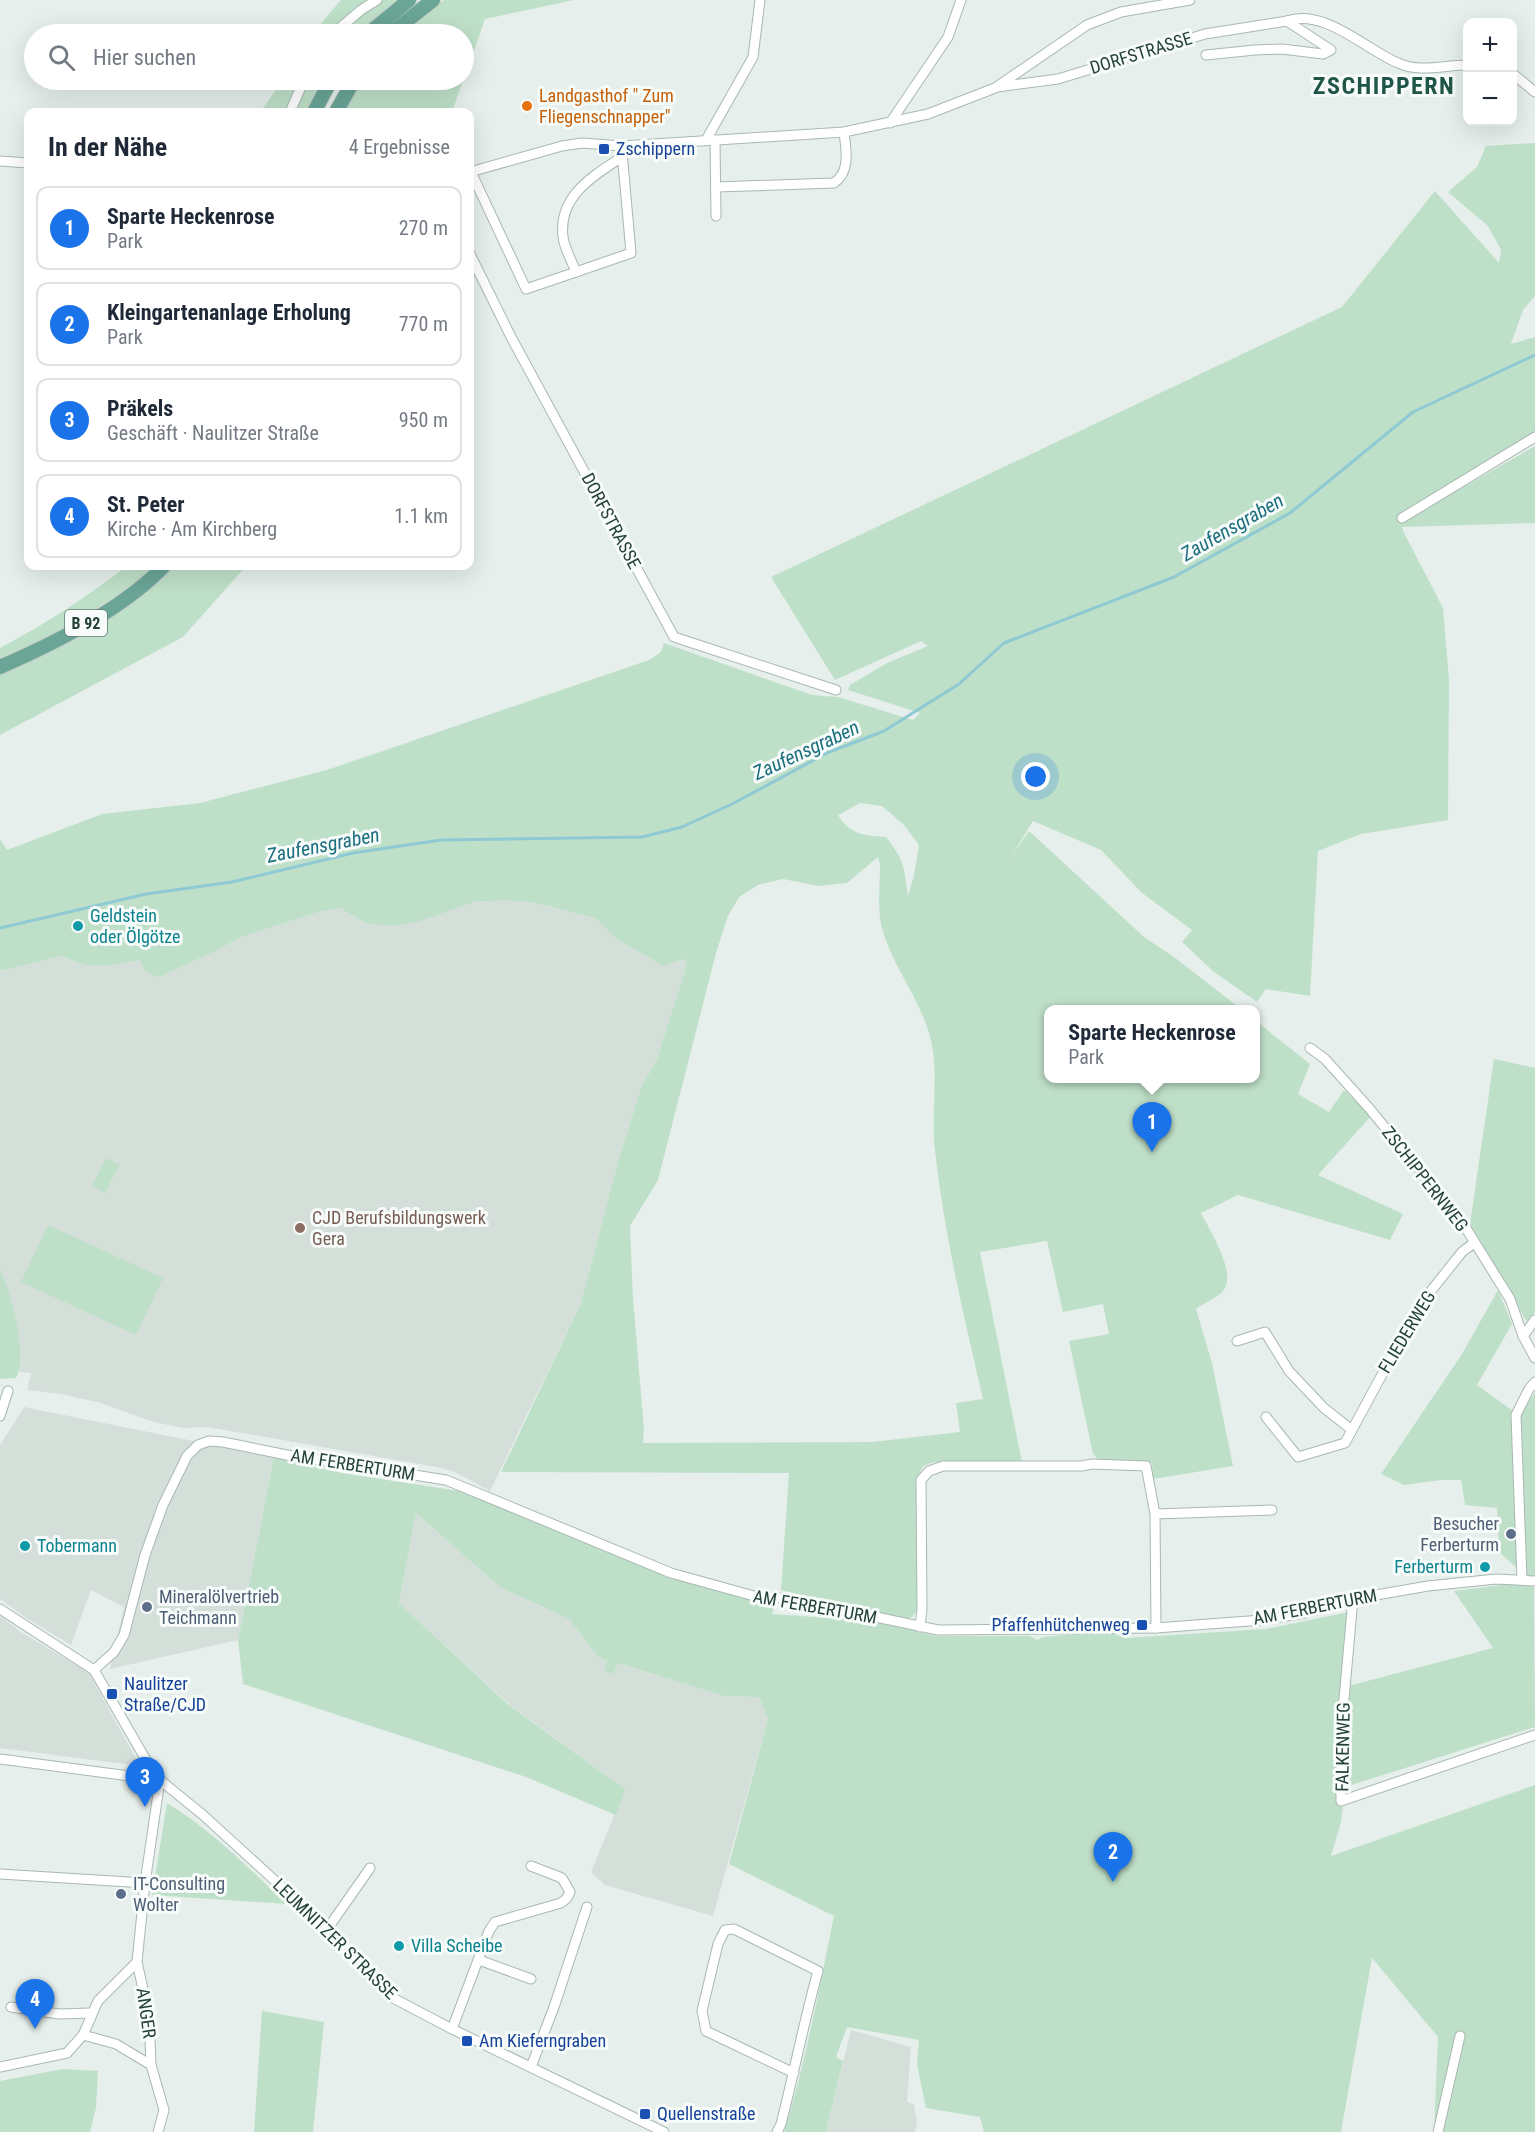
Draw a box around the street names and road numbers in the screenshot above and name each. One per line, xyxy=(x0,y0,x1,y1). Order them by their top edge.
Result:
street label: DORFSTRASSE xyxy=(1087,27,1194,78)
street label: DORFSTRASSE xyxy=(577,469,646,572)
road number: B 92 xyxy=(65,610,107,636)
street label: ZSCHIPPERNWEG xyxy=(1378,1122,1473,1235)
street label: FLIEDERWEG xyxy=(1374,1287,1439,1377)
street label: AM FERBERTURM xyxy=(289,1444,417,1485)
street label: AM FERBERTURM xyxy=(1251,1584,1379,1629)
street label: AM FERBERTURM xyxy=(751,1585,879,1628)
street label: FALKENWEG xyxy=(1331,1702,1354,1792)
street label: LEUMNITZER STRASSE xyxy=(269,1874,402,2003)
street label: ANGER xyxy=(133,1986,160,2040)

